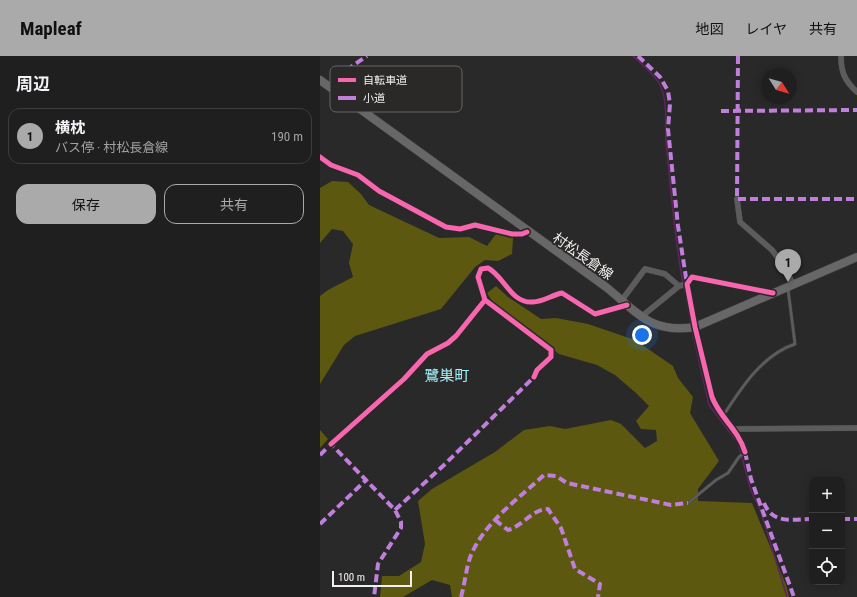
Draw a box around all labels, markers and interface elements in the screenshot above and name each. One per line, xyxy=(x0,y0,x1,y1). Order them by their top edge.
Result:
text: Mapleaf xyxy=(20,17,82,40)
text: 地図 xyxy=(695,21,723,37)
text: レイヤ xyxy=(745,21,787,37)
text: 共有 xyxy=(809,21,837,37)
legend xyxy=(330,66,462,112)
north arrow xyxy=(761,68,797,104)
text: 周辺 xyxy=(16,74,50,94)
text: 自転車道 xyxy=(363,74,407,87)
text: 小道 xyxy=(363,92,385,105)
text: 横枕 xyxy=(55,119,85,137)
text: 1 xyxy=(27,129,33,144)
text: 190 m xyxy=(271,129,303,144)
text: バス停 · 村松長倉線 xyxy=(55,140,168,155)
button: 保存 xyxy=(16,184,156,224)
button: 共有 xyxy=(164,184,304,224)
street label: 村松長倉線 xyxy=(550,229,616,283)
pin: 1 xyxy=(775,249,801,282)
your location xyxy=(632,325,652,345)
district label: 鷺巣町 xyxy=(424,367,470,385)
map controls xyxy=(809,477,845,585)
button: + xyxy=(809,477,845,513)
button: − xyxy=(809,513,845,549)
button: locate xyxy=(809,549,845,585)
scale bar xyxy=(332,569,412,588)
text: 100 m xyxy=(338,571,365,584)

